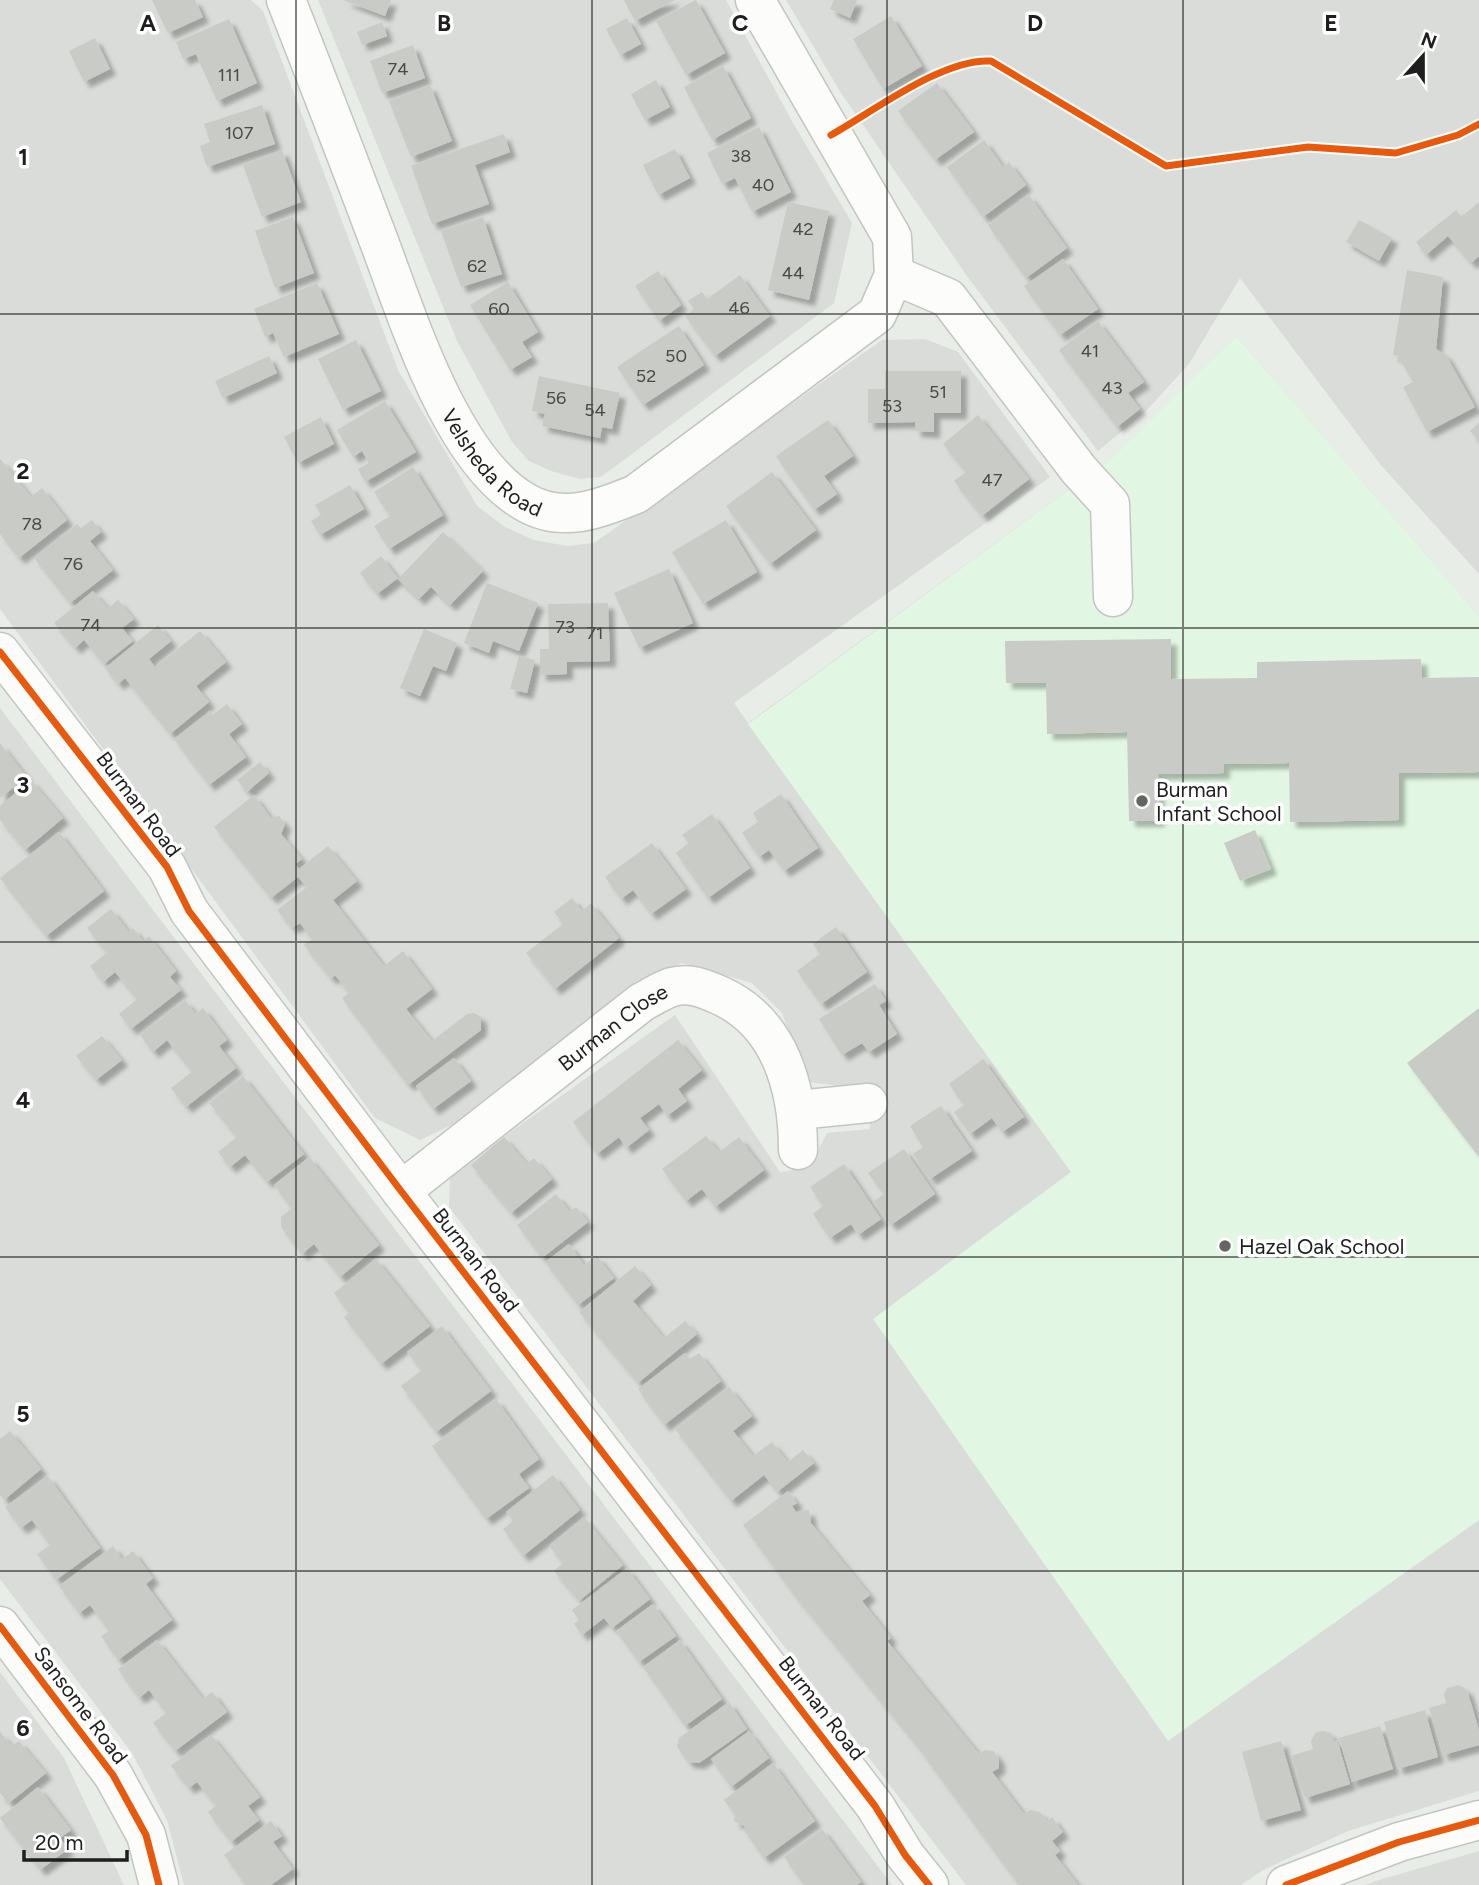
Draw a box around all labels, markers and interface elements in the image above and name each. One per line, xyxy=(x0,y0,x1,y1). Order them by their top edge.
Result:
text: A xyxy=(140,9,157,37)
text: B xyxy=(437,9,451,37)
text: C xyxy=(732,9,749,37)
text: D xyxy=(1027,9,1043,37)
text: E xyxy=(1324,9,1338,37)
north arrow xyxy=(1388,21,1458,91)
text: N xyxy=(1418,27,1440,54)
house number: 74 xyxy=(388,58,408,80)
house number: 111 xyxy=(218,64,240,86)
house number: 107 xyxy=(225,122,254,144)
text: 1 xyxy=(18,143,28,171)
house number: 38 xyxy=(731,145,751,167)
house number: 40 xyxy=(752,174,774,196)
house number: 42 xyxy=(792,218,814,240)
house number: 62 xyxy=(467,255,487,277)
house number: 44 xyxy=(782,262,804,284)
house number: 46 xyxy=(728,297,750,319)
house number: 60 xyxy=(488,298,510,320)
house number: 41 xyxy=(1081,340,1099,362)
house number: 50 xyxy=(665,345,687,367)
house number: 52 xyxy=(636,365,656,387)
house number: 43 xyxy=(1102,377,1122,399)
house number: 51 xyxy=(929,381,947,403)
house number: 56 xyxy=(546,387,566,409)
house number: 53 xyxy=(882,395,902,417)
house number: 54 xyxy=(584,399,606,421)
street label: Velsheda Road xyxy=(437,404,546,521)
text: 2 xyxy=(16,457,30,485)
house number: 47 xyxy=(982,469,1003,491)
house number: 78 xyxy=(22,513,42,535)
house number: 76 xyxy=(63,553,83,575)
house number: 74 xyxy=(81,614,101,636)
house number: 73 xyxy=(555,616,575,638)
house number: 71 xyxy=(586,622,604,644)
street label: Burman Road xyxy=(91,746,187,862)
text: 3 xyxy=(17,771,29,799)
place label: Burman Infant School xyxy=(1156,777,1282,826)
marker: Burman Infant School xyxy=(1134,793,1150,809)
street label: Burman Close xyxy=(553,978,671,1076)
text: 4 xyxy=(16,1086,30,1114)
street label: Burman Road xyxy=(428,1203,524,1317)
place label: Hazel Oak School xyxy=(1239,1234,1404,1259)
marker: Hazel Oak School xyxy=(1217,1238,1233,1254)
text: 5 xyxy=(16,1400,30,1428)
street label: Sansome Road xyxy=(29,1642,133,1768)
street label: Burman Road xyxy=(774,1651,870,1765)
text: 6 xyxy=(16,1714,30,1742)
scale bar xyxy=(24,1818,128,1862)
text: 20 m xyxy=(35,1830,83,1855)

